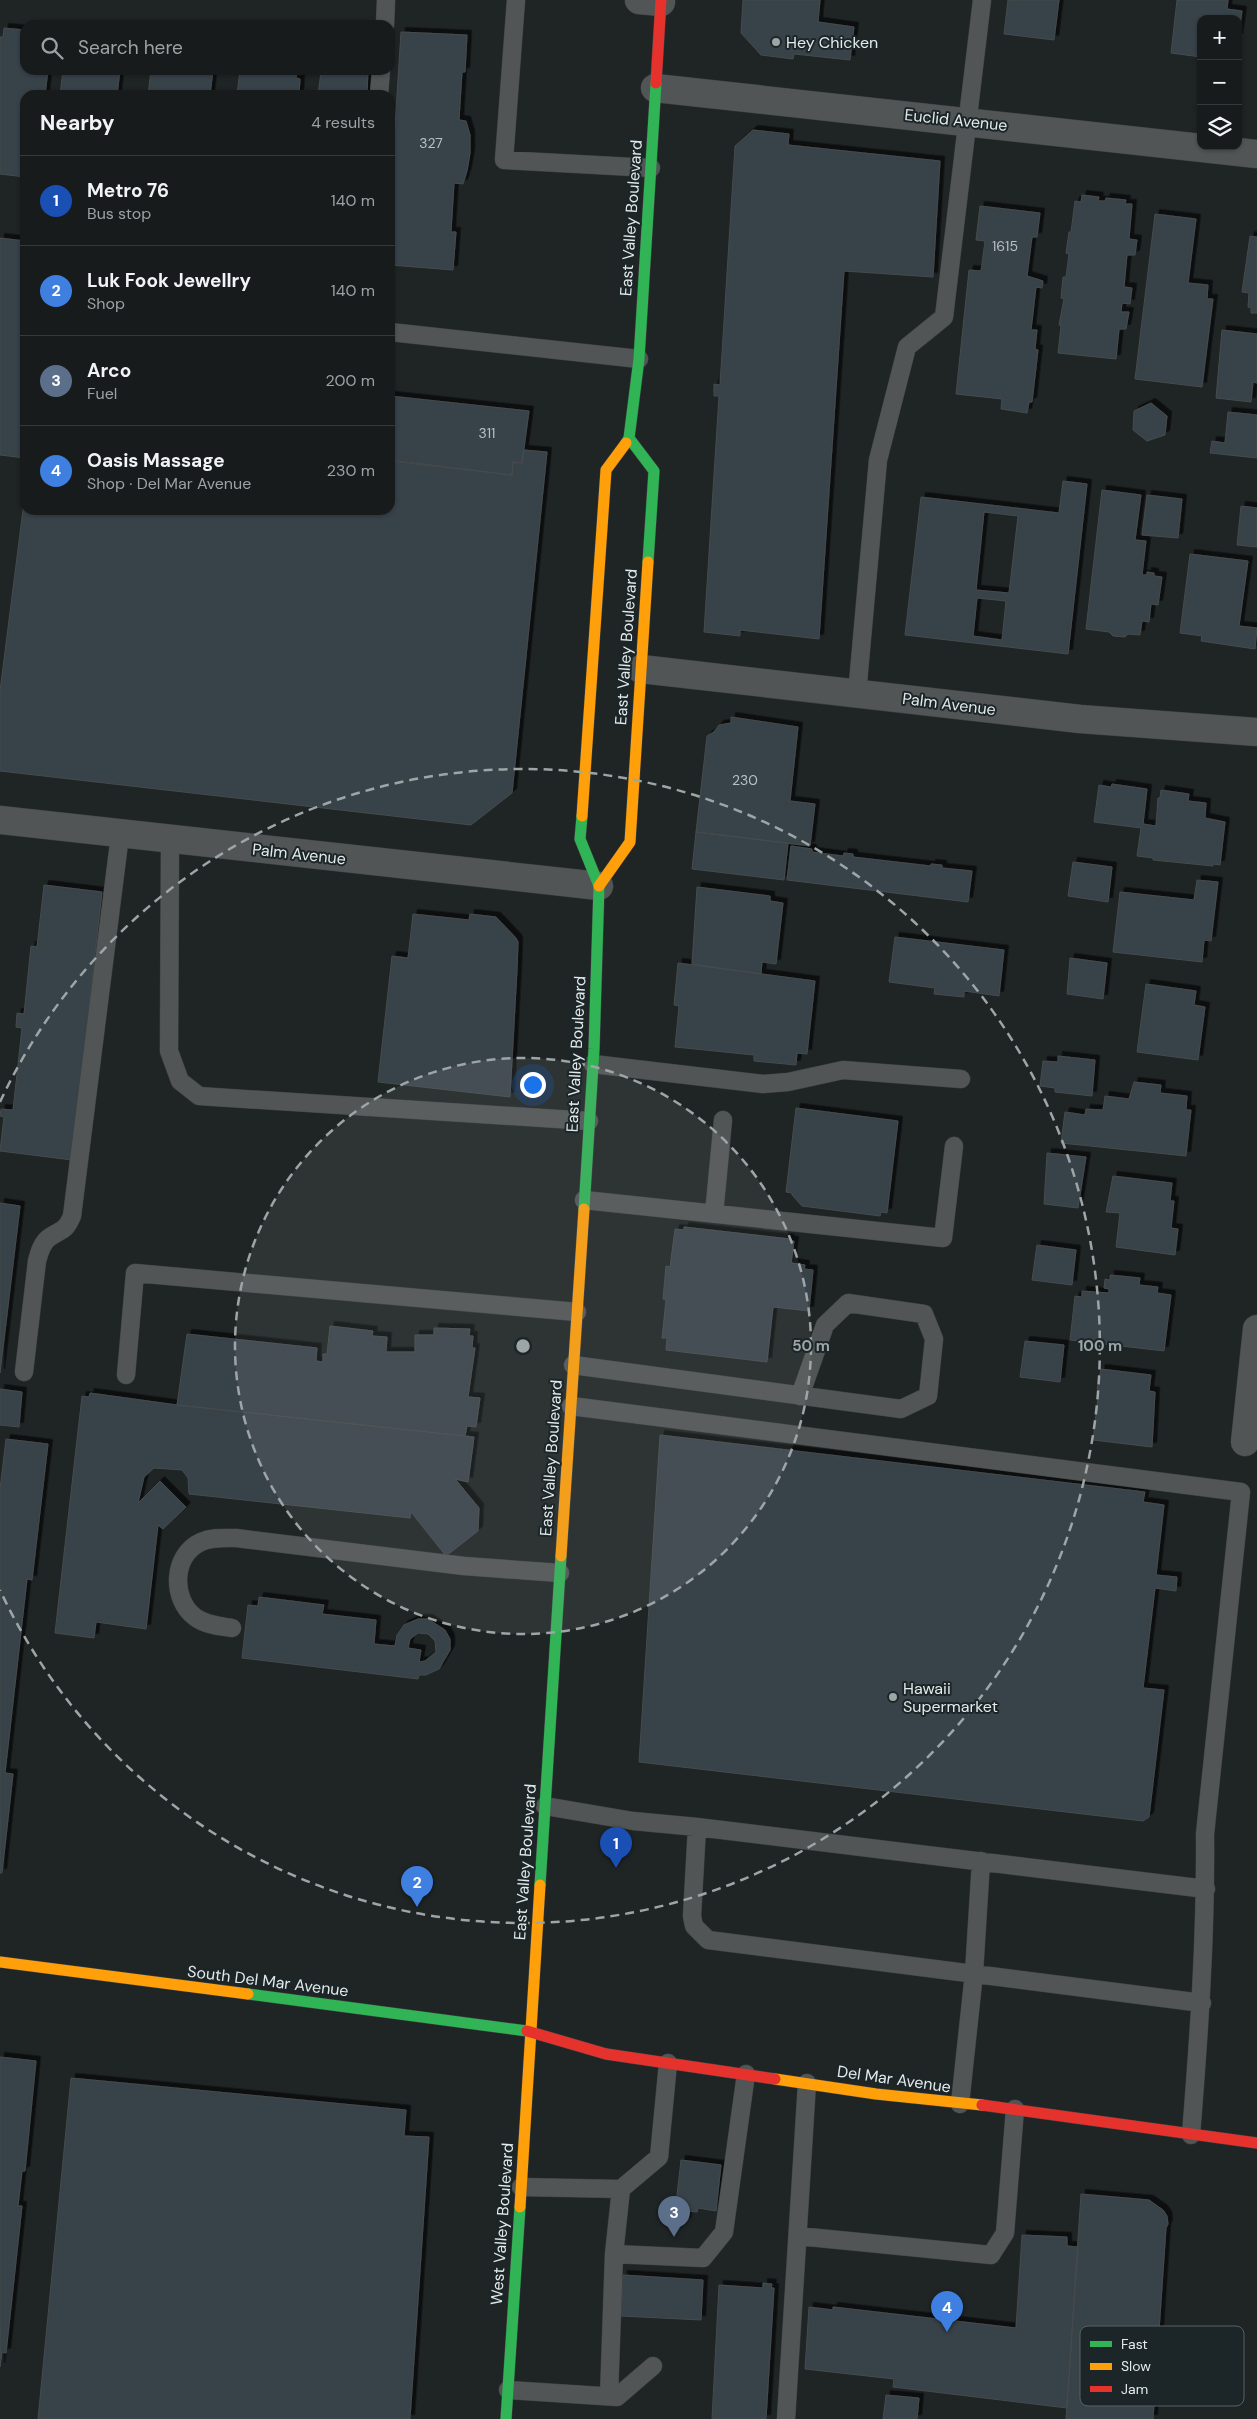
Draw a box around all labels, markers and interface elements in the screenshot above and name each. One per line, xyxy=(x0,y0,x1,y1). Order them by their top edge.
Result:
map controls xyxy=(1197,15,1242,150)
button: + xyxy=(1197,15,1242,60)
search box xyxy=(20,20,395,75)
place label: Hey Chicken xyxy=(786,32,878,53)
icon: search xyxy=(38,34,66,62)
text: Search here xyxy=(78,35,183,60)
marker: Hey Chicken xyxy=(770,36,782,48)
button: − xyxy=(1197,60,1242,105)
street label: Euclid Avenue xyxy=(903,104,1009,136)
button: layers xyxy=(1197,105,1242,150)
text: Nearby xyxy=(40,109,114,137)
text: 4 results xyxy=(311,112,375,133)
house number: 327 xyxy=(419,134,443,152)
street label: East Valley Boulevard xyxy=(615,139,647,297)
text: Metro 76 xyxy=(87,178,169,203)
text: 1 xyxy=(53,190,59,211)
text: 140 m xyxy=(331,190,375,211)
text: Bus stop xyxy=(87,203,151,224)
house number: 1615 xyxy=(992,237,1018,255)
text: Luk Fook Jewellry xyxy=(87,268,251,293)
text: 2 xyxy=(51,280,61,301)
text: 140 m xyxy=(331,280,375,301)
text: Shop xyxy=(87,293,125,314)
text: Arco xyxy=(87,358,131,383)
text: 3 xyxy=(51,370,61,391)
text: 200 m xyxy=(326,370,375,391)
text: Fuel xyxy=(87,383,117,404)
house number: 311 xyxy=(479,424,495,442)
text: Oasis Massage xyxy=(87,448,225,473)
text: 4 xyxy=(51,460,61,481)
text: 230 m xyxy=(327,460,375,481)
text: Shop · Del Mar Avenue xyxy=(87,473,251,494)
street label: East Valley Boulevard xyxy=(610,568,642,726)
street label: Palm Avenue xyxy=(901,688,997,720)
house number: 230 xyxy=(732,771,758,789)
street label: Palm Avenue xyxy=(251,839,347,869)
street label: East Valley Boulevard xyxy=(561,975,591,1133)
your location xyxy=(520,1072,546,1098)
text: 50 m xyxy=(792,1336,830,1356)
text: 100 m xyxy=(1078,1336,1122,1356)
centre of rings xyxy=(514,1337,532,1355)
street label: East Valley Boulevard xyxy=(535,1379,567,1537)
place label: Hawaii Supermarket xyxy=(903,1678,998,1717)
marker: Hawaii Supermarket xyxy=(887,1691,899,1703)
street label: East Valley Boulevard xyxy=(509,1783,541,1941)
pin: 1 xyxy=(600,1827,632,1868)
pin: 2 xyxy=(401,1866,433,1907)
street label: South Del Mar Avenue xyxy=(186,1961,350,2001)
street label: Del Mar Avenue xyxy=(836,2061,952,2097)
street label: West Valley Boulevard xyxy=(486,2142,518,2306)
pin: 3 xyxy=(658,2196,690,2237)
pin: 4 xyxy=(931,2291,963,2332)
legend xyxy=(1080,2326,1244,2406)
text: Fast xyxy=(1121,2335,1148,2353)
text: Slow xyxy=(1121,2357,1151,2375)
text: Jam xyxy=(1121,2380,1148,2398)

